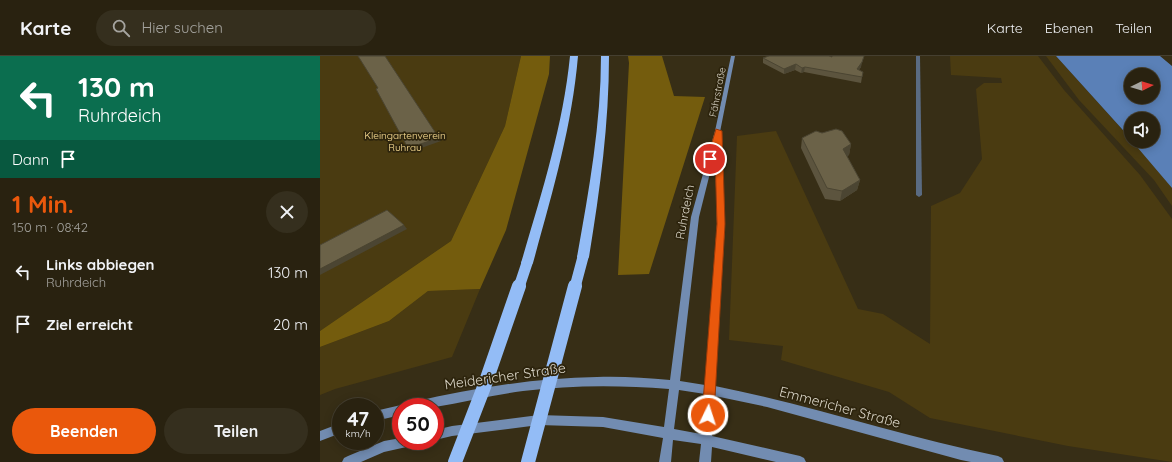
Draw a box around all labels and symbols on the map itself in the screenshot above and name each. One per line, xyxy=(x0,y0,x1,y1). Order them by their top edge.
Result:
street label: Fährstraße xyxy=(706,66,729,118)
north arrow xyxy=(1124,68,1160,104)
park label: Kleingartenverein Ruhrau xyxy=(364,129,446,154)
pin xyxy=(693,142,727,176)
street label: Ruhrdeich xyxy=(672,183,697,241)
street label: Meidericher Straße xyxy=(443,359,567,393)
street label: Emmericher Straße xyxy=(777,382,903,432)
position arrow xyxy=(687,394,729,436)
speed limit sign: 50 xyxy=(392,398,444,450)

